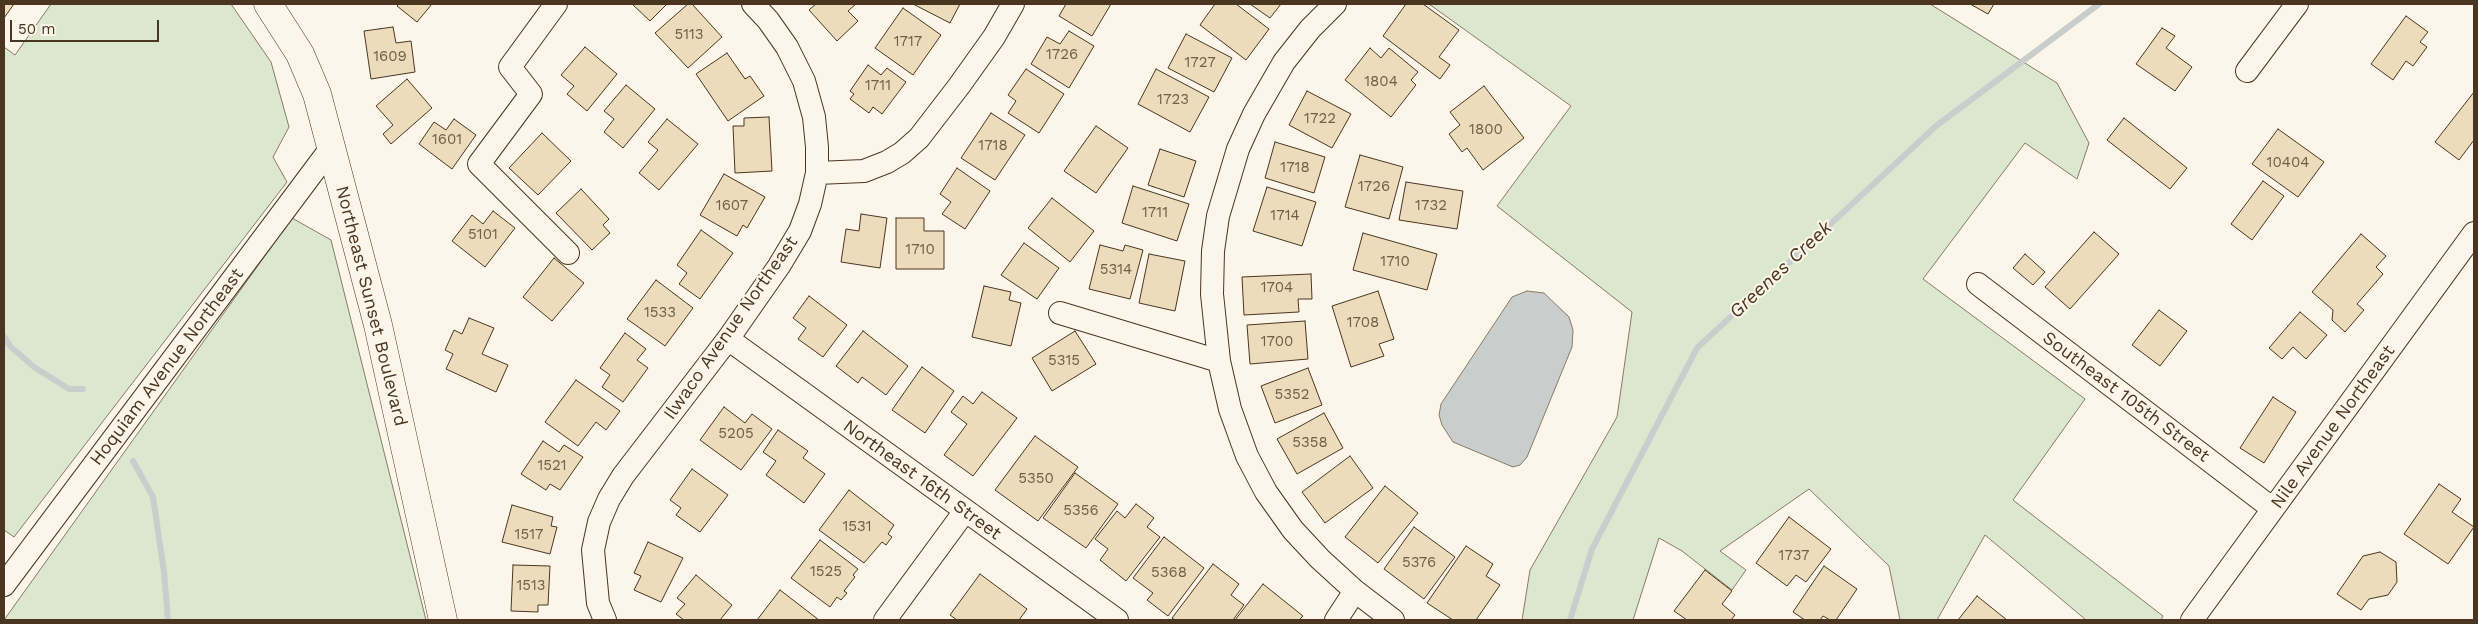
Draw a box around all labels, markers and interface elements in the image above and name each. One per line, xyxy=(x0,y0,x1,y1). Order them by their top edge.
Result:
scale bar xyxy=(12,10,161,42)
text: 50 m xyxy=(18,20,55,38)
house number: 5113 xyxy=(674,26,704,44)
house number: 1717 xyxy=(894,33,922,51)
house number: 1726 xyxy=(1046,46,1078,64)
house number: 1609 xyxy=(373,48,407,66)
house number: 1727 xyxy=(1184,54,1216,72)
house number: 1804 xyxy=(1364,73,1398,91)
house number: 1711 xyxy=(865,77,891,95)
house number: 1723 xyxy=(1157,91,1189,109)
house number: 1722 xyxy=(1304,110,1336,128)
house number: 1800 xyxy=(1469,121,1503,139)
house number: 1601 xyxy=(432,131,462,149)
house number: 1718 xyxy=(978,137,1008,155)
house number: 10404 xyxy=(2267,154,2309,172)
house number: 1718 xyxy=(1280,159,1310,177)
house number: 1726 xyxy=(1358,178,1390,196)
street label: Northeast Sunset Boulevard xyxy=(331,184,411,428)
house number: 1607 xyxy=(716,197,748,215)
house number: 1732 xyxy=(1415,197,1447,215)
house number: 1711 xyxy=(1142,204,1168,222)
house number: 1714 xyxy=(1270,207,1300,225)
water label: Greenes Creek xyxy=(1725,217,1837,323)
house number: 5101 xyxy=(468,226,498,244)
street label: Ilwaco Avenue Northeast xyxy=(659,232,803,424)
house number: 1710 xyxy=(905,241,935,259)
house number: 1710 xyxy=(1380,253,1410,271)
house number: 5314 xyxy=(1100,261,1132,279)
street label: Hoquiam Avenue Northeast xyxy=(86,264,248,470)
house number: 1704 xyxy=(1261,279,1293,297)
house number: 1533 xyxy=(644,304,676,322)
house number: 1708 xyxy=(1347,314,1379,332)
street label: Southeast 105th Street xyxy=(2038,327,2214,467)
house number: 1700 xyxy=(1261,333,1293,351)
street label: Nile Avenue Northeast xyxy=(2266,341,2400,513)
house number: 5315 xyxy=(1048,352,1080,370)
house number: 5352 xyxy=(1275,386,1309,404)
street label: Northeast 16th Street xyxy=(839,415,1005,545)
house number: 5205 xyxy=(718,425,754,443)
house number: 5358 xyxy=(1292,434,1328,452)
house number: 1521 xyxy=(537,457,567,475)
house number: 5350 xyxy=(1018,470,1054,488)
house number: 5356 xyxy=(1063,502,1099,520)
house number: 1531 xyxy=(842,518,872,536)
house number: 1517 xyxy=(515,526,543,544)
house number: 1737 xyxy=(1779,547,1809,565)
house number: 5376 xyxy=(1402,554,1436,572)
house number: 1525 xyxy=(810,563,842,581)
house number: 5368 xyxy=(1151,564,1187,582)
house number: 1513 xyxy=(516,577,546,595)

